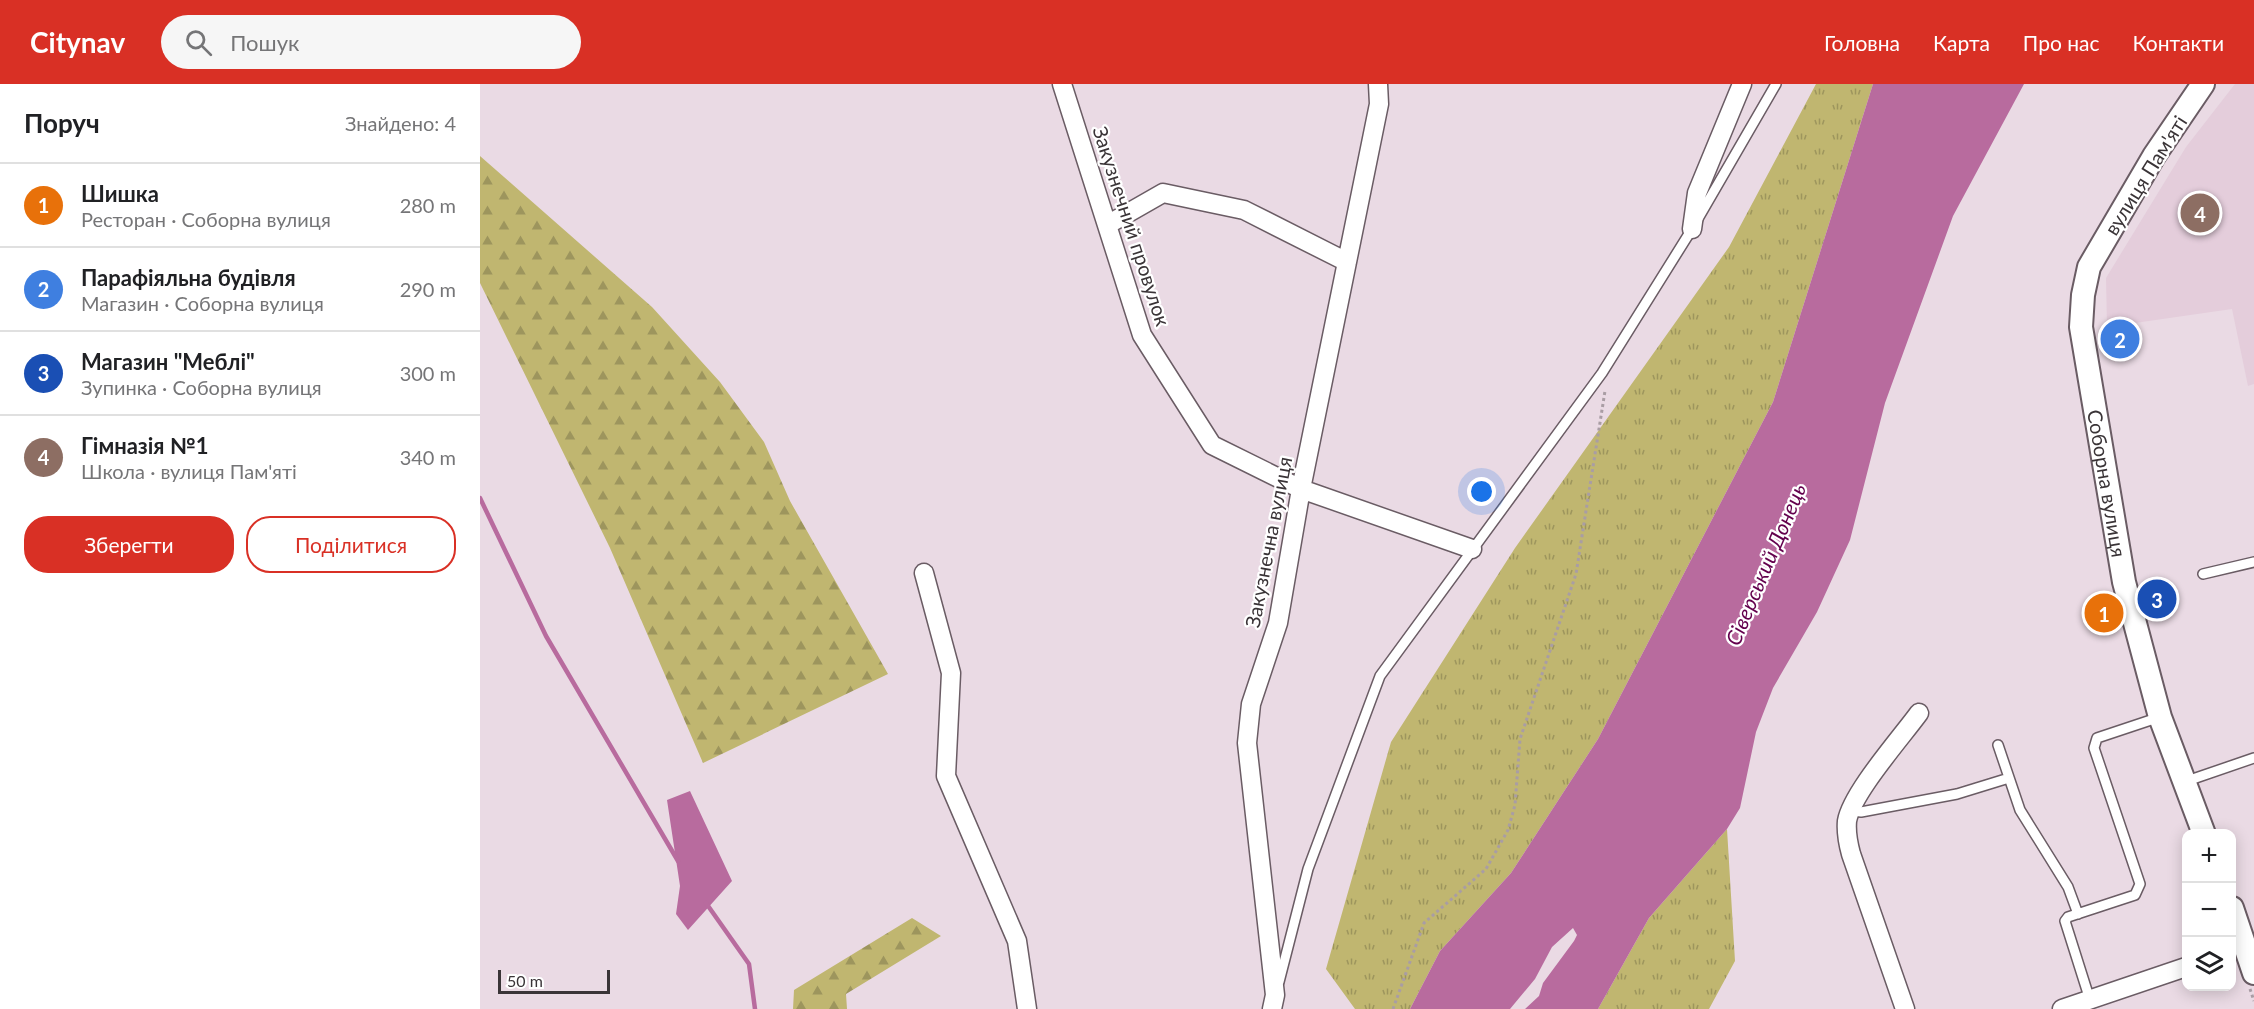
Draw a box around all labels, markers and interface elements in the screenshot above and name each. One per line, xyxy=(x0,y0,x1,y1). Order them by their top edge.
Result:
search box xyxy=(161,15,581,69)
text: Citynav xyxy=(30,25,125,59)
icon: search xyxy=(182,26,215,59)
text: Пошук xyxy=(230,29,299,56)
text: Головна xyxy=(1824,30,1900,55)
text: Карта xyxy=(1933,30,1990,55)
text: Про нас xyxy=(2023,30,2099,55)
text: Контакти xyxy=(2132,30,2224,55)
text: Поруч xyxy=(24,107,100,139)
text: Знайдено: 4 xyxy=(345,111,456,135)
street label: вулиця Пам'яті xyxy=(2099,111,2191,239)
street label: Закузнечний провулок xyxy=(1088,123,1176,330)
text: Шишка xyxy=(81,180,159,207)
pin: 4 xyxy=(2180,190,2220,236)
text: 1 xyxy=(38,193,49,217)
text: 280 m xyxy=(400,193,456,217)
text: Ресторан · Соборна вулиця xyxy=(81,207,331,231)
text: Парафіяльна будівля xyxy=(81,264,296,291)
text: 2 xyxy=(38,277,49,301)
text: 290 m xyxy=(400,277,456,301)
text: Магазин · Соборна вулиця xyxy=(81,291,324,315)
pin: 2 xyxy=(2100,316,2140,362)
text: Магазин "Меблі" xyxy=(81,348,255,375)
text: 3 xyxy=(38,361,49,385)
text: 300 m xyxy=(400,361,456,385)
text: Зупинка · Соборна вулиця xyxy=(81,375,322,399)
street label: Соборна вулиця xyxy=(2083,408,2132,559)
text: Гімназія №1 xyxy=(81,432,209,459)
text: 4 xyxy=(38,445,49,469)
text: 340 m xyxy=(400,445,456,469)
street label: Закузнечна вулиця xyxy=(1240,455,1296,629)
text: Школа · вулиця Пам'яті xyxy=(81,459,297,483)
your location xyxy=(1467,477,1496,506)
water label: Сіверський Донець xyxy=(1720,479,1810,649)
button: Зберегти xyxy=(24,516,234,573)
button: Поділитися xyxy=(246,516,456,573)
pin: 3 xyxy=(2138,576,2176,622)
pin: 1 xyxy=(2084,590,2124,636)
map controls xyxy=(2182,829,2236,991)
button: + xyxy=(2182,829,2236,883)
button: − xyxy=(2182,883,2236,937)
button: layers xyxy=(2182,937,2236,991)
scale bar xyxy=(498,967,610,994)
text: 50 m xyxy=(507,971,543,990)

